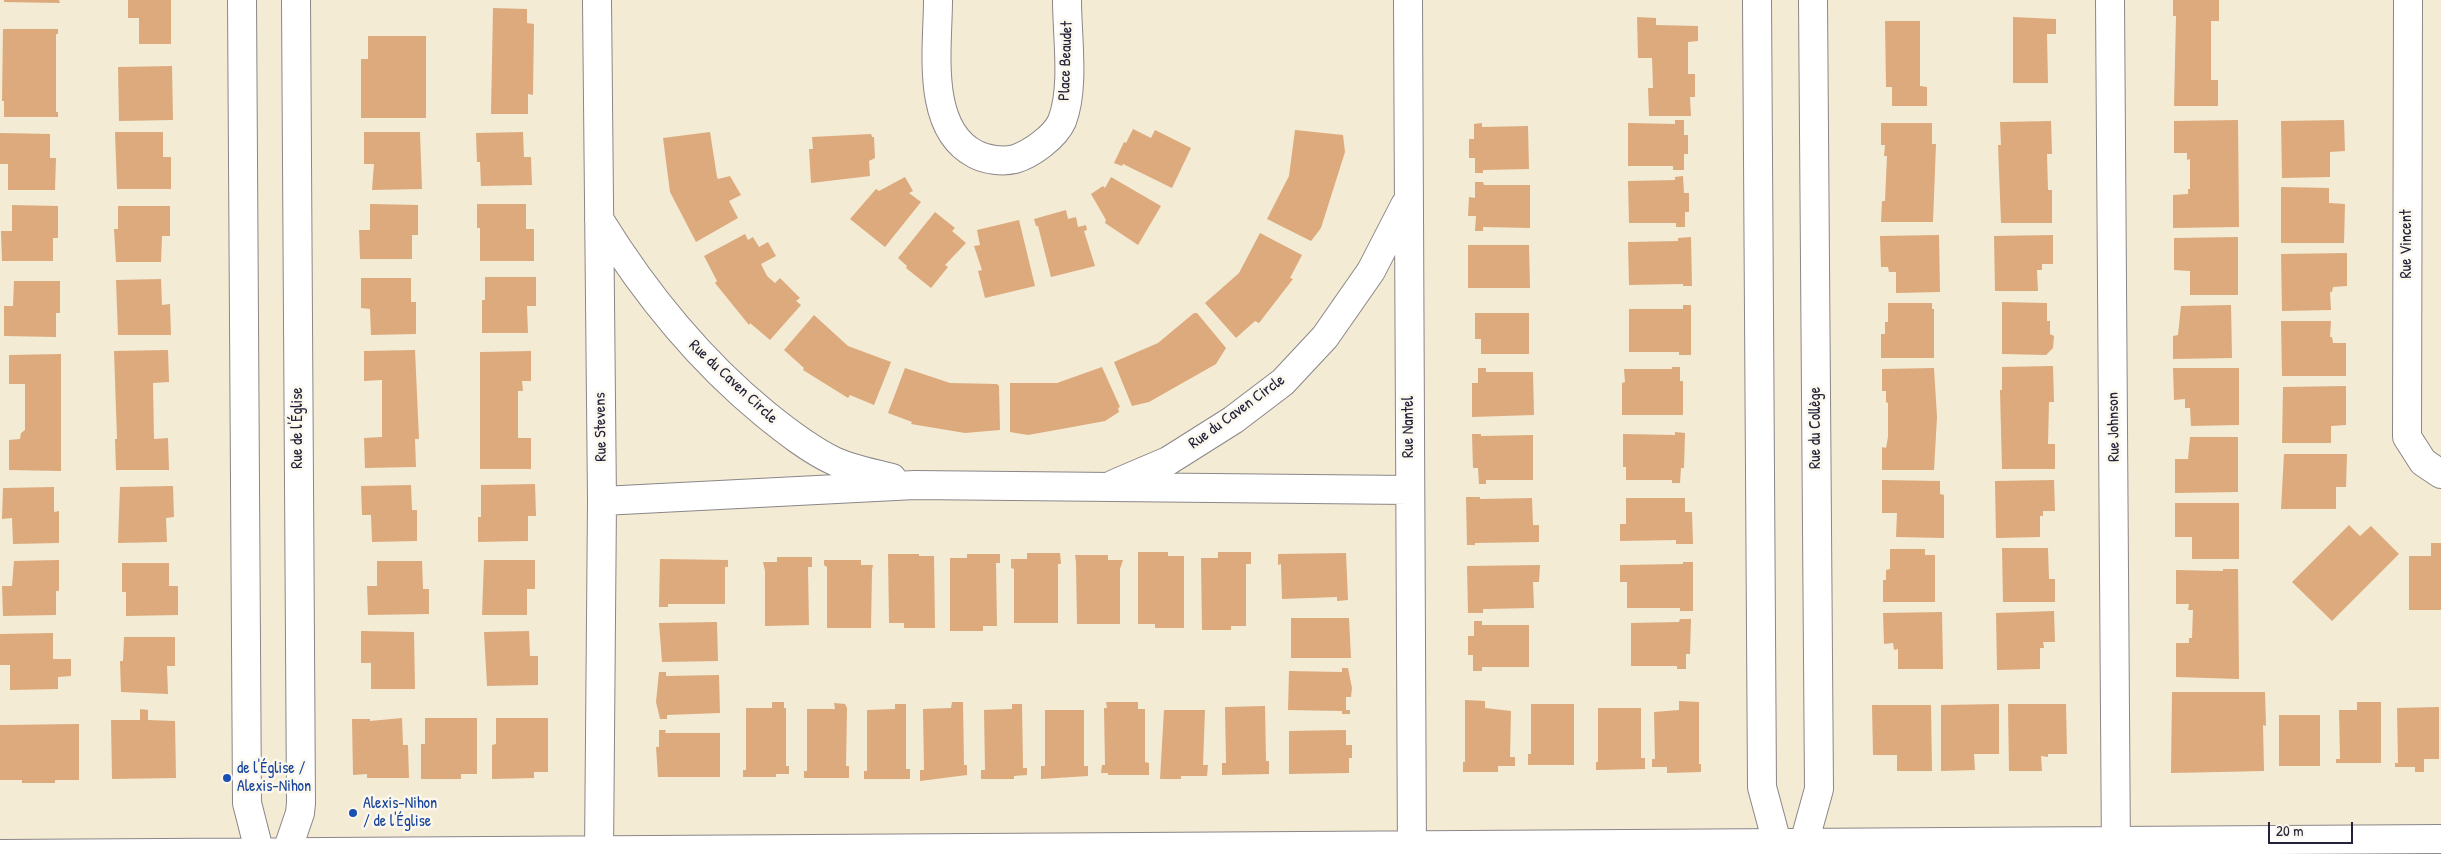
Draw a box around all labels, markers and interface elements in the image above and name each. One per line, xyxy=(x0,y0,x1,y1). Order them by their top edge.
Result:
street label: Place Beaudet xyxy=(1055,21,1077,101)
street label: Rue Vincent xyxy=(2397,210,2417,278)
street label: Rue du Caven Circle xyxy=(685,336,781,428)
street label: Rue du Caven Circle xyxy=(1185,371,1289,453)
street label: Rue de l'Église xyxy=(288,387,308,469)
street label: Rue du Collège xyxy=(1806,387,1826,469)
street label: Rue Stevens xyxy=(591,392,611,462)
street label: Rue Johnson xyxy=(2104,392,2124,462)
street label: Rue Nantel xyxy=(1399,396,1419,458)
place label: de l'Église / Alexis-Nihon xyxy=(237,759,311,797)
marker: de l'Église / Alexis-Nihon xyxy=(221,772,233,784)
place label: Alexis-Nihon / de l'Église xyxy=(363,794,437,832)
marker: Alexis-Nihon / de l'Église xyxy=(347,807,359,819)
scale bar xyxy=(2271,812,2356,844)
text: 20 m xyxy=(2276,820,2303,841)

